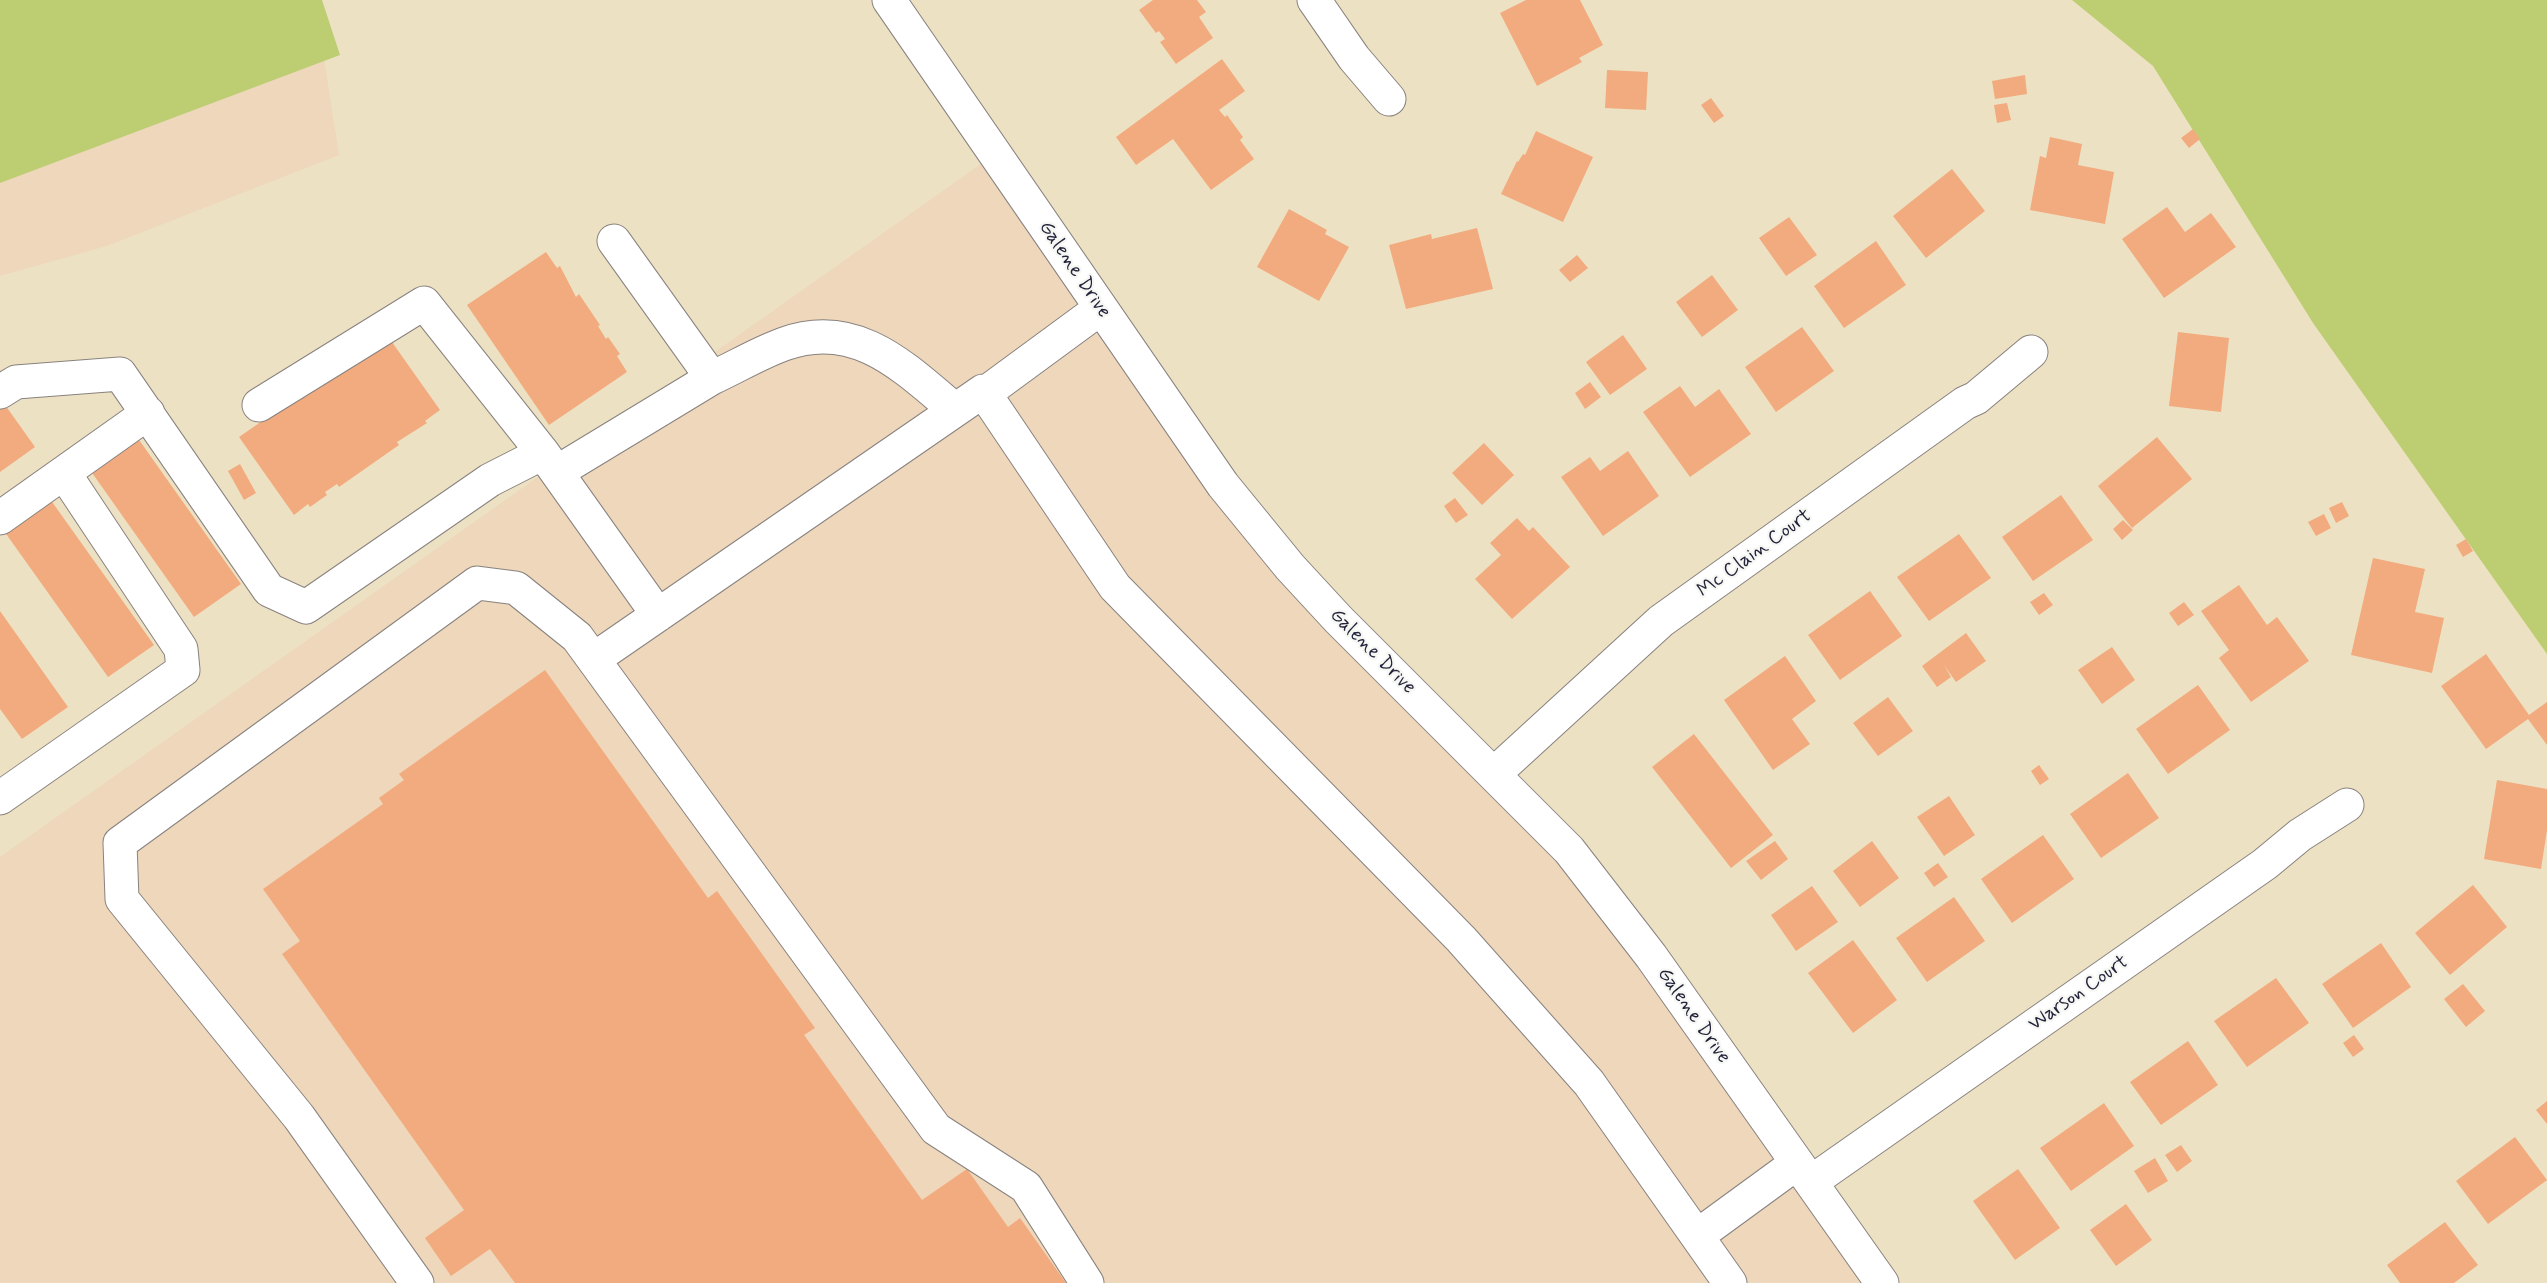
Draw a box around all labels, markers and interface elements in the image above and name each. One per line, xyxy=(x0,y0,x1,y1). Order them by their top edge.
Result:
street label: Galene Drive xyxy=(1033,217,1115,323)
street label: Mc Clain Court xyxy=(1693,505,1817,603)
street label: Galene Drive xyxy=(1324,604,1420,700)
street label: Warson Court xyxy=(2025,951,2133,1037)
street label: Galene Drive xyxy=(1651,963,1735,1069)

